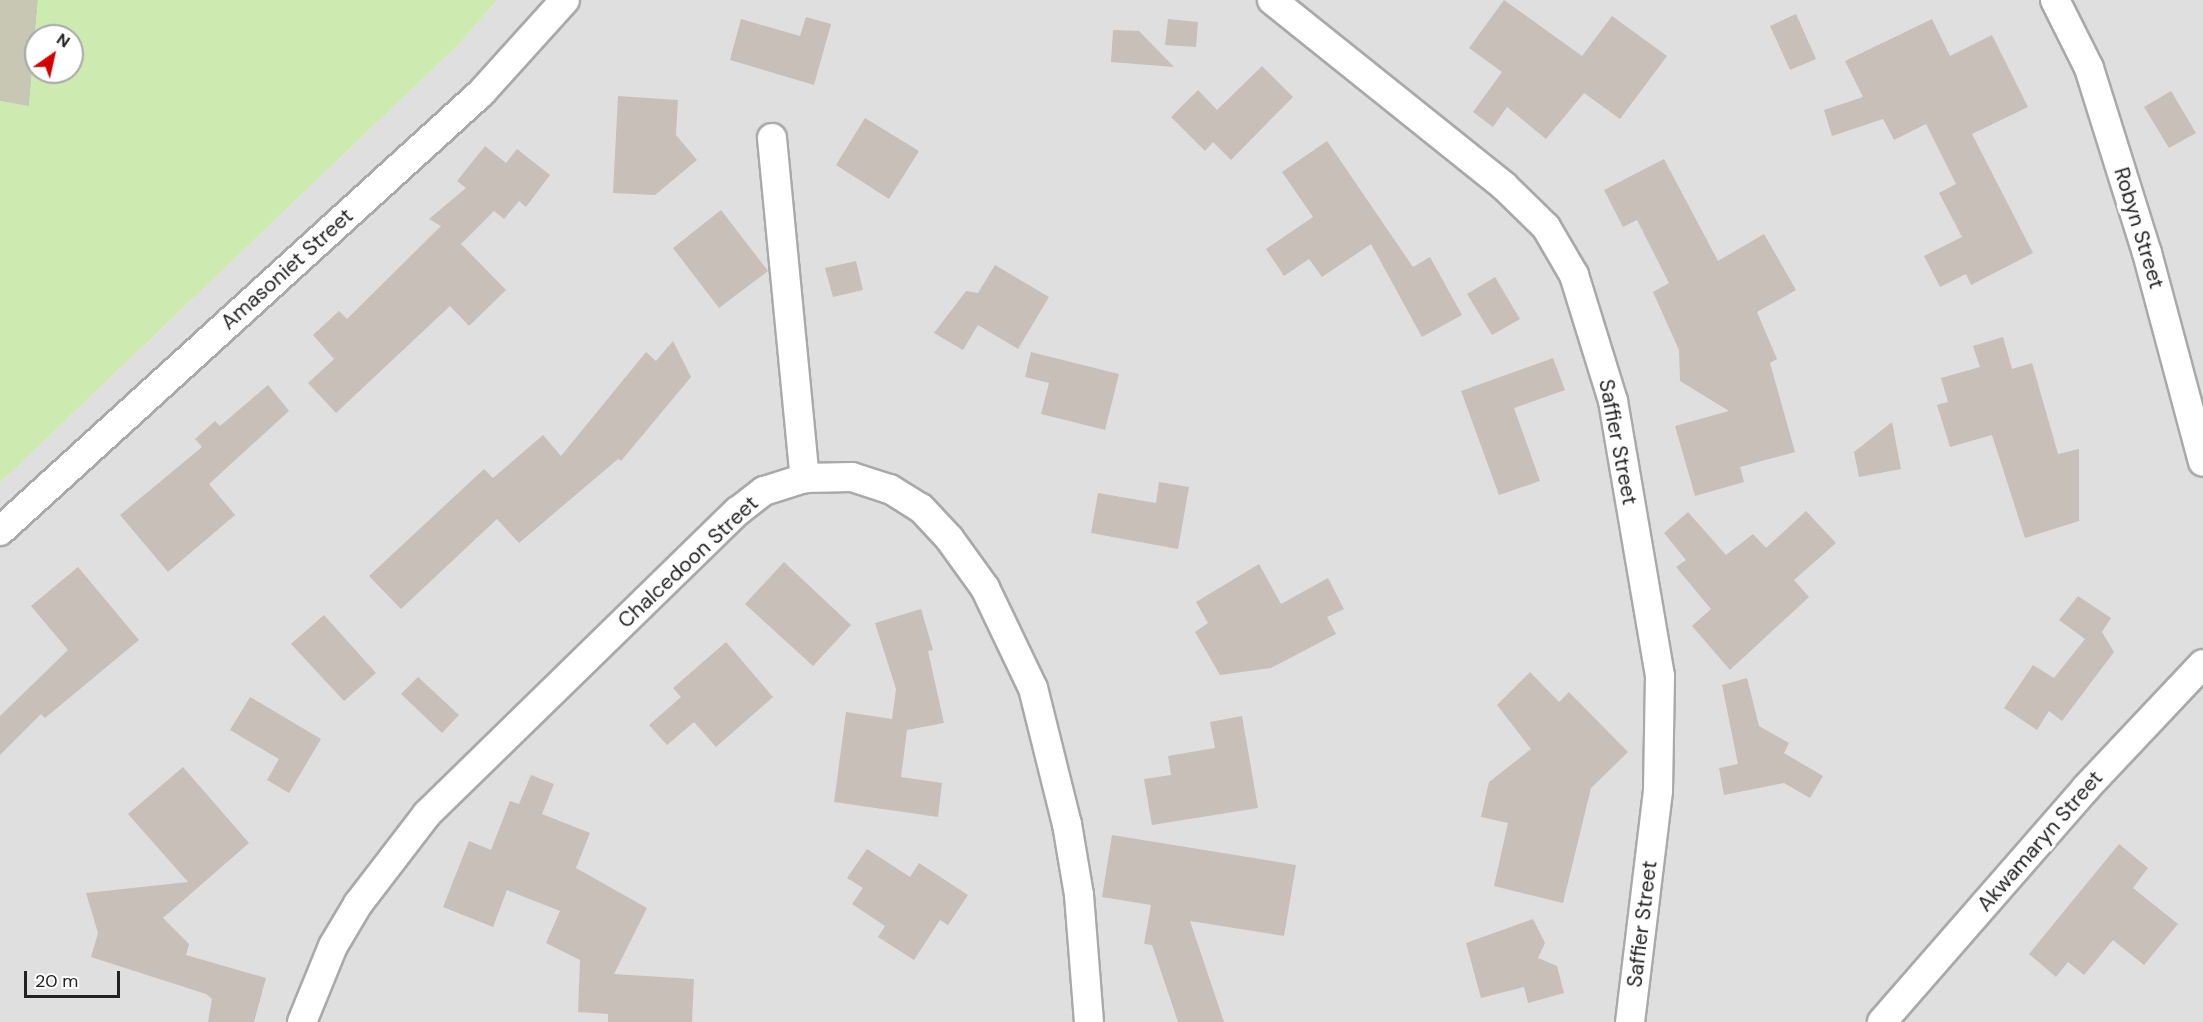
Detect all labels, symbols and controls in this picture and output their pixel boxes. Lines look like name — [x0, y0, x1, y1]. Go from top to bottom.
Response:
north arrow — [24, 24, 84, 84]
text: N — [53, 28, 74, 52]
street label: Robyn Street — [2109, 164, 2169, 292]
street label: Amasoniet Street — [216, 203, 358, 335]
street label: Saffier Street — [1593, 377, 1643, 507]
street label: Chalcedoon Street — [613, 491, 763, 633]
street label: Akwamaryn Street — [1972, 765, 2108, 917]
street label: Saffier Street — [1622, 859, 1662, 989]
scale bar — [27, 959, 123, 997]
text: 20 m — [35, 969, 78, 993]

